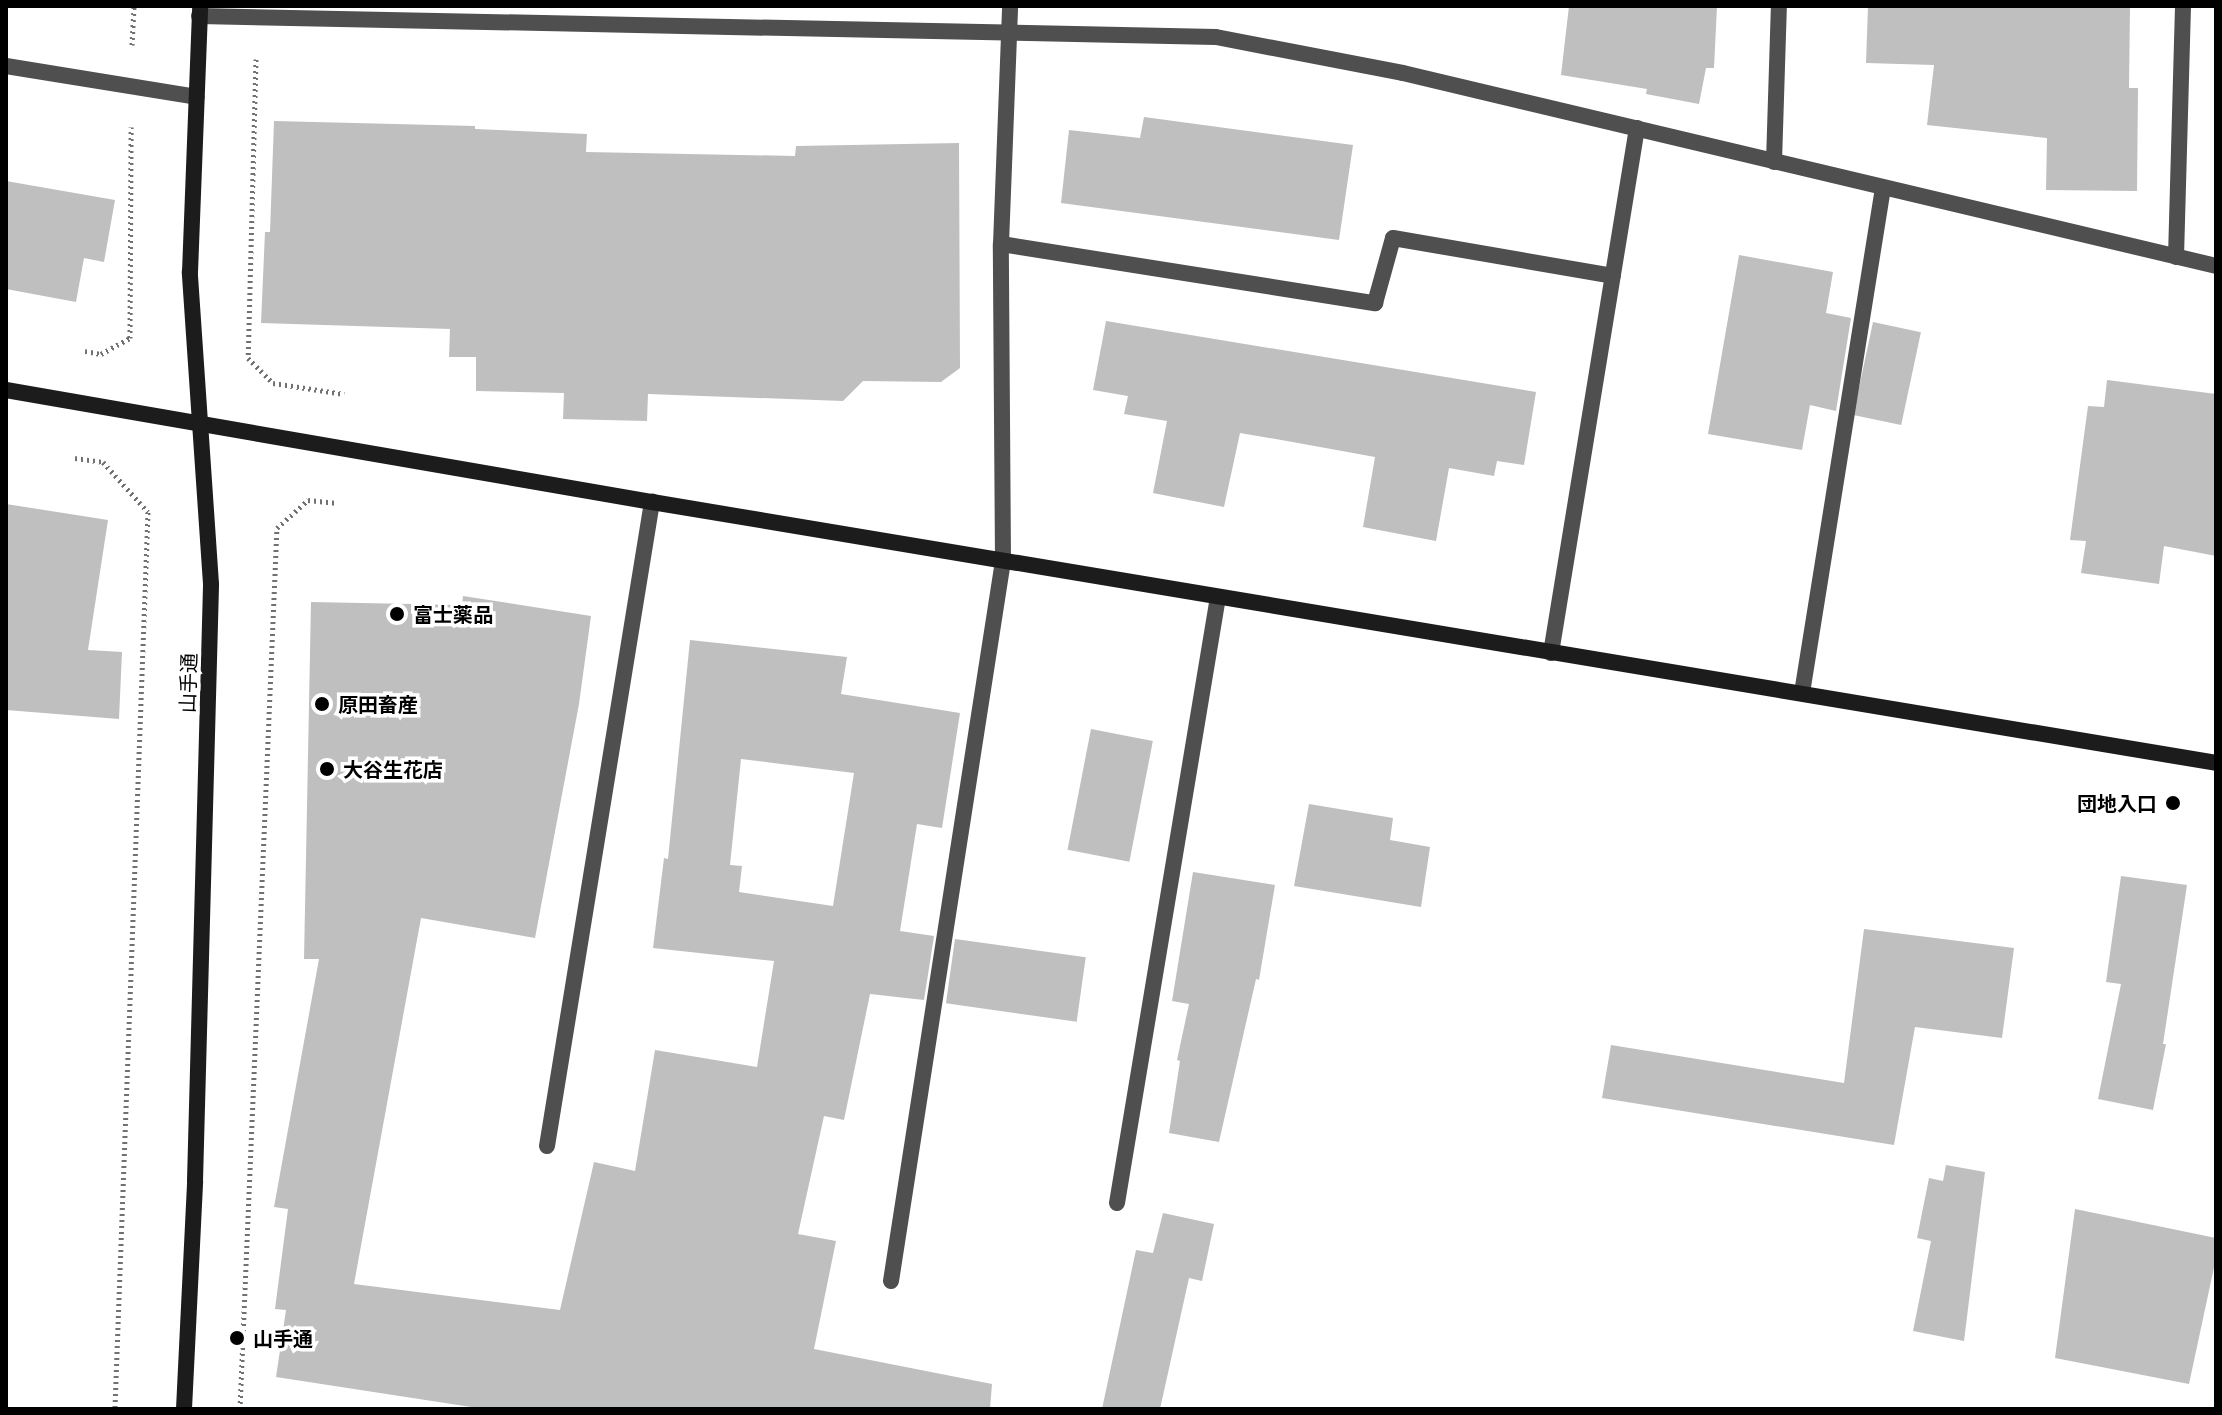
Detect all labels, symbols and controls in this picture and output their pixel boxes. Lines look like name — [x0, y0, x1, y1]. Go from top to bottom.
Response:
place label: 富士薬品 — [413, 602, 493, 626]
marker: 富士薬品 — [388, 605, 406, 623]
street label: 山手通 — [175, 653, 201, 713]
place label: 原田畜産 — [338, 692, 418, 716]
marker: 原田畜産 — [313, 695, 331, 713]
place label: 大谷生花店 — [343, 757, 443, 781]
marker: 大谷生花店 — [318, 760, 336, 778]
place label: 団地入口 — [2077, 791, 2157, 815]
marker: 団地入口 — [2164, 794, 2182, 812]
place label: 山手通 — [253, 1326, 313, 1350]
marker: 山手通 — [228, 1329, 246, 1347]

